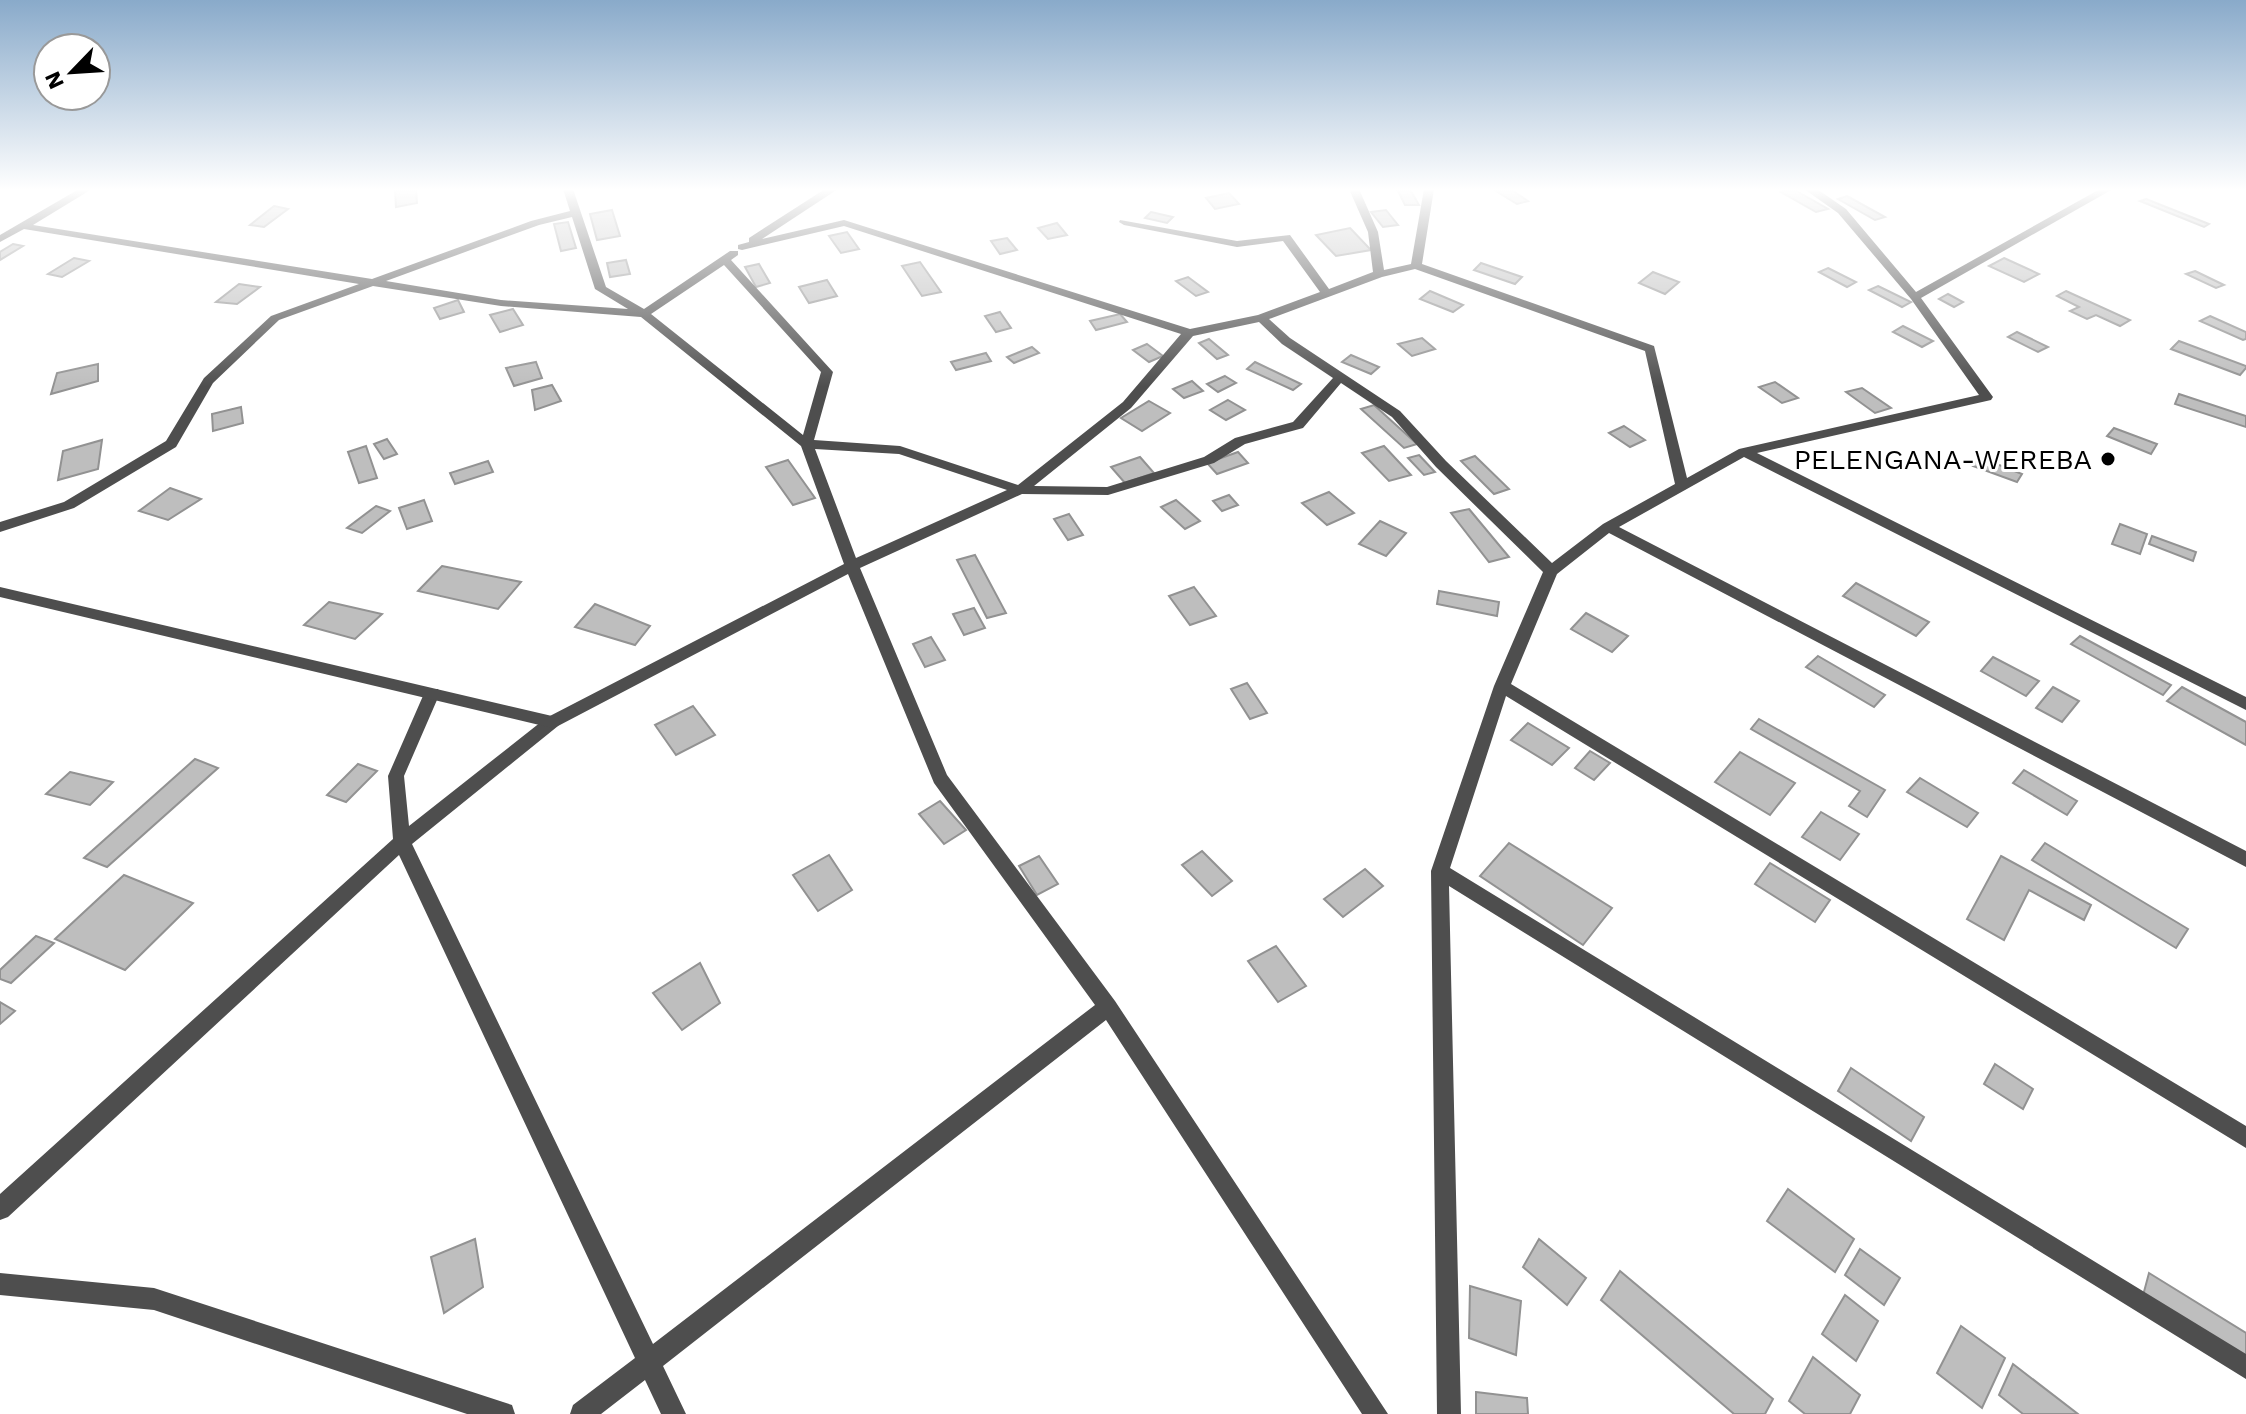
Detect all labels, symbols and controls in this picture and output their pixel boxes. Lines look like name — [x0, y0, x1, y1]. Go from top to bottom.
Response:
north arrow — [32, 32, 112, 112]
text: N — [40, 68, 69, 93]
place label: PELENGANA-WEREBA — [1794, 443, 2092, 476]
marker: PELENGANA-WEREBA — [2099, 450, 2117, 468]

